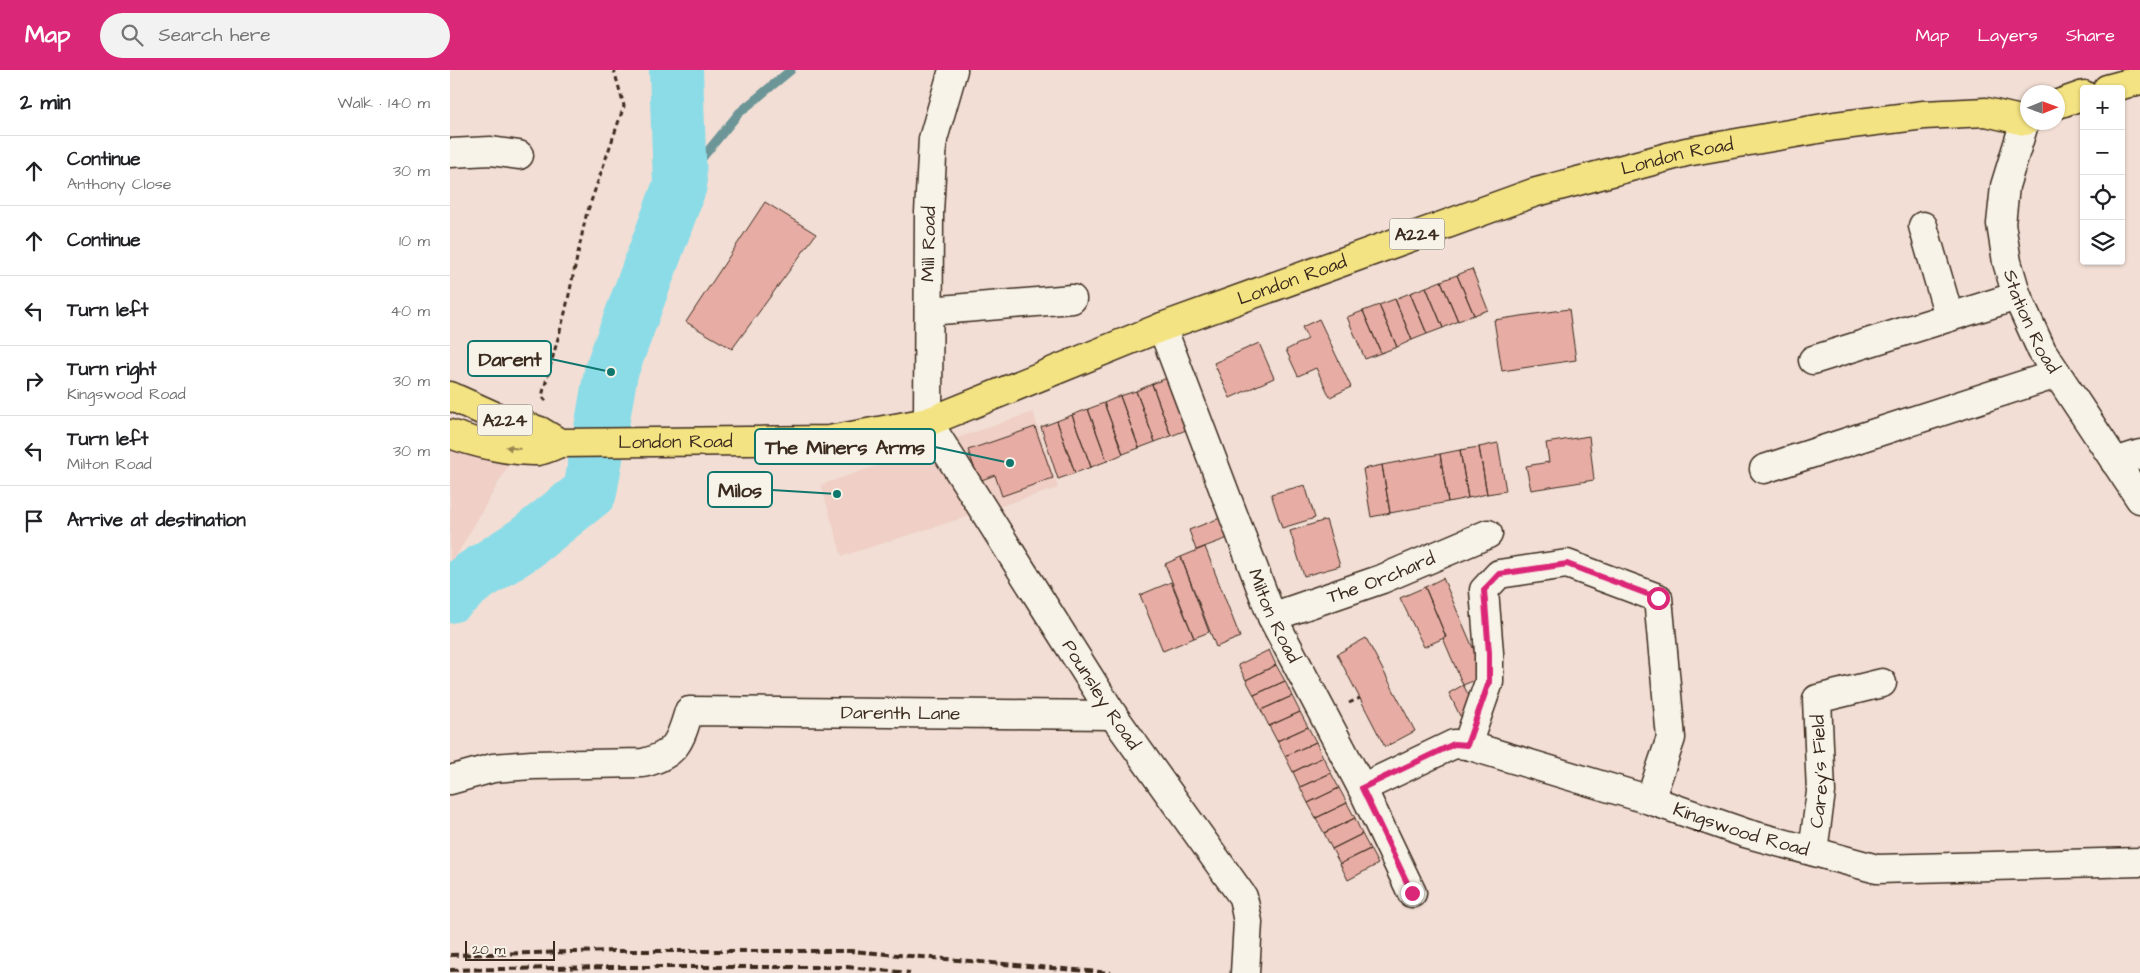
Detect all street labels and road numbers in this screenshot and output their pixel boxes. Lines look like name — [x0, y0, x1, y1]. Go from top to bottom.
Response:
street label: London Road — [1618, 130, 1736, 182]
street label: Mill Road — [915, 206, 943, 282]
road number: A224 — [1390, 218, 1444, 250]
street label: London Road — [1234, 248, 1351, 312]
street label: Station Road — [1996, 266, 2067, 379]
road number: A224 — [478, 404, 532, 436]
street label: London Road — [618, 428, 733, 456]
street label: The Orchard — [1323, 544, 1440, 610]
street label: Milton Road — [1241, 565, 1307, 668]
street label: Pounsley Road — [1055, 634, 1147, 755]
street label: Darenth Lane — [841, 699, 960, 727]
street label: Carey's Field — [1803, 714, 1835, 830]
street label: Kingswood Road — [1670, 796, 1812, 863]

